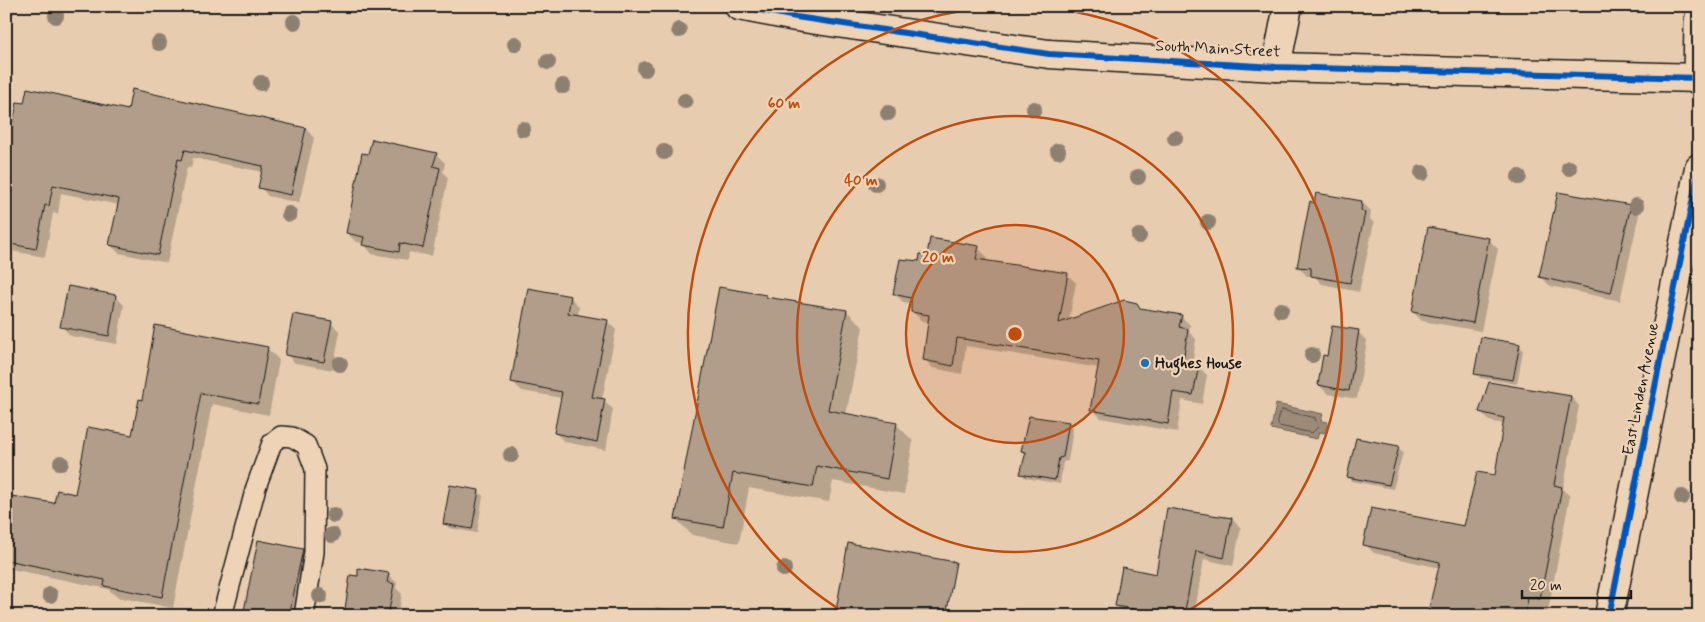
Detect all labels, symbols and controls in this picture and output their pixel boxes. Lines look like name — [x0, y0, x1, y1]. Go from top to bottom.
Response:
street label: South Main Street — [1155, 35, 1281, 63]
text: 60 m — [768, 94, 800, 114]
text: 40 m — [844, 171, 878, 191]
text: 20 m — [922, 248, 954, 268]
street label: East Linden Avenue — [1618, 320, 1664, 457]
centre of rings — [1006, 325, 1024, 343]
place label: Hughes House — [1155, 353, 1242, 376]
marker: Hughes House — [1139, 357, 1151, 369]
scale bar — [1522, 567, 1631, 599]
text: 20 m — [1530, 576, 1562, 596]

